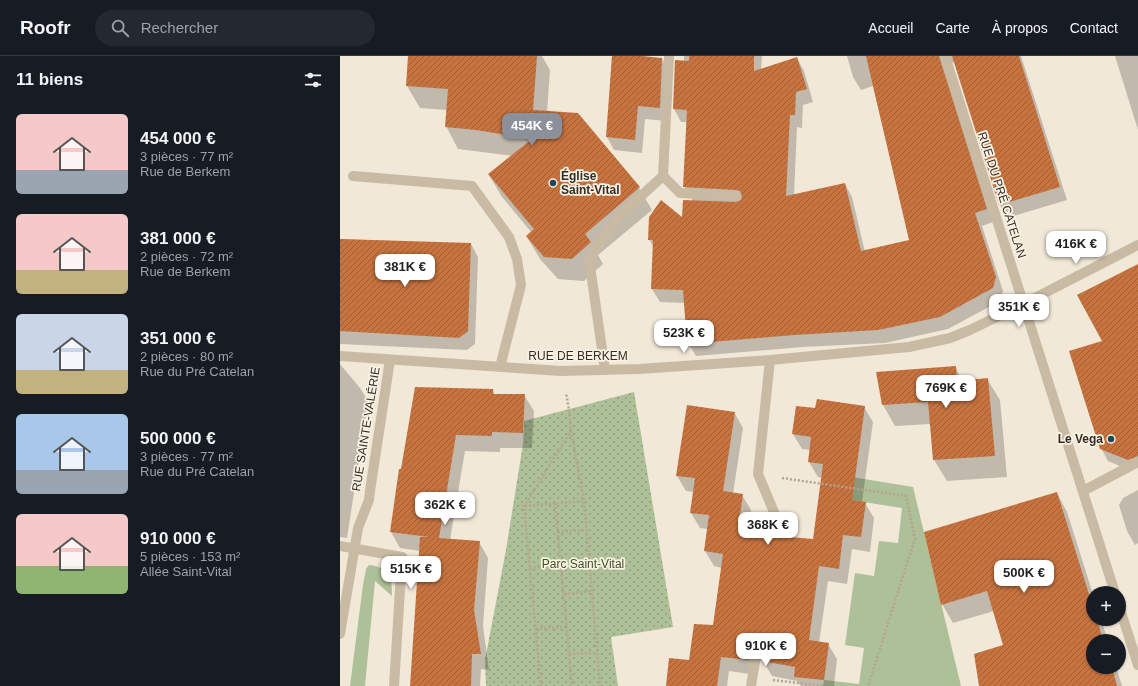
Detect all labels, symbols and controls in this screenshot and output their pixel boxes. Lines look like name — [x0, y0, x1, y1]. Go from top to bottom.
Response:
search box — [95, 10, 375, 46]
text: Roofr — [20, 17, 71, 38]
icon: search — [109, 17, 131, 39]
text: Rechercher — [141, 19, 218, 36]
text: Accueil — [868, 20, 913, 36]
text: Carte — [935, 20, 970, 36]
text: À propos — [992, 20, 1048, 36]
text: Contact — [1070, 20, 1118, 36]
icon: filters — [302, 69, 324, 91]
text: 11 biens — [16, 70, 83, 89]
pin: 454K € — [499, 113, 565, 147]
text: 454K € — [511, 118, 553, 133]
text: 454 000 € — [140, 129, 216, 148]
icon: home — [48, 130, 96, 178]
street label: RUE DU PRÉ CATELAN — [975, 130, 1030, 260]
text: 3 pièces · 77 m² — [140, 149, 233, 164]
text: Rue de Berkem — [140, 164, 230, 179]
place label: Église Saint-Vital — [561, 168, 619, 197]
marker: Église Saint-Vital — [548, 178, 558, 188]
text: 381 000 € — [140, 229, 216, 248]
icon: home — [48, 230, 96, 278]
pin: 416K € — [1043, 231, 1109, 265]
text: 416K € — [1055, 236, 1097, 251]
text: 2 pièces · 72 m² — [140, 249, 233, 264]
pin: 381K € — [372, 254, 438, 288]
text: 381K € — [384, 259, 426, 274]
text: Rue de Berkem — [140, 264, 230, 279]
pin: 351K € — [986, 294, 1052, 328]
text: 351K € — [998, 299, 1040, 314]
pin: 523K € — [651, 320, 717, 354]
text: 523K € — [663, 325, 705, 340]
text: 351 000 € — [140, 329, 216, 348]
icon: home — [48, 330, 96, 378]
text: 2 pièces · 80 m² — [140, 349, 233, 364]
street label: RUE DE BERKEM — [528, 349, 628, 363]
text: Rue du Pré Catelan — [140, 364, 254, 379]
street label: RUE SAINTE-VALÉRIE — [348, 366, 383, 492]
pin: 769K € — [913, 375, 979, 409]
text: 769K € — [925, 380, 967, 395]
text: 500 000 € — [140, 429, 216, 448]
icon: home — [48, 430, 96, 478]
place label: Le Vega — [1058, 432, 1103, 446]
marker: Le Vega — [1106, 434, 1116, 444]
text: 3 pièces · 77 m² — [140, 449, 233, 464]
text: Rue du Pré Catelan — [140, 464, 254, 479]
pin: 362K € — [412, 492, 478, 526]
text: 362K € — [424, 497, 466, 512]
pin: 368K € — [735, 512, 801, 546]
text: 368K € — [747, 517, 789, 532]
text: 910 000 € — [140, 529, 216, 548]
icon: home — [48, 530, 96, 578]
text: 5 pièces · 153 m² — [140, 549, 240, 564]
pin: 515K € — [378, 556, 444, 590]
park label: Parc Saint-Vital — [542, 557, 624, 571]
pin: 500K € — [991, 560, 1057, 594]
text: 515K € — [390, 561, 432, 576]
text: Allée Saint-Vital — [140, 564, 232, 579]
text: 500K € — [1003, 565, 1045, 580]
map controls — [1086, 586, 1126, 674]
button: + — [1086, 586, 1126, 626]
pin: 910K € — [733, 633, 799, 667]
button: − — [1086, 634, 1126, 674]
text: 910K € — [745, 638, 787, 653]

